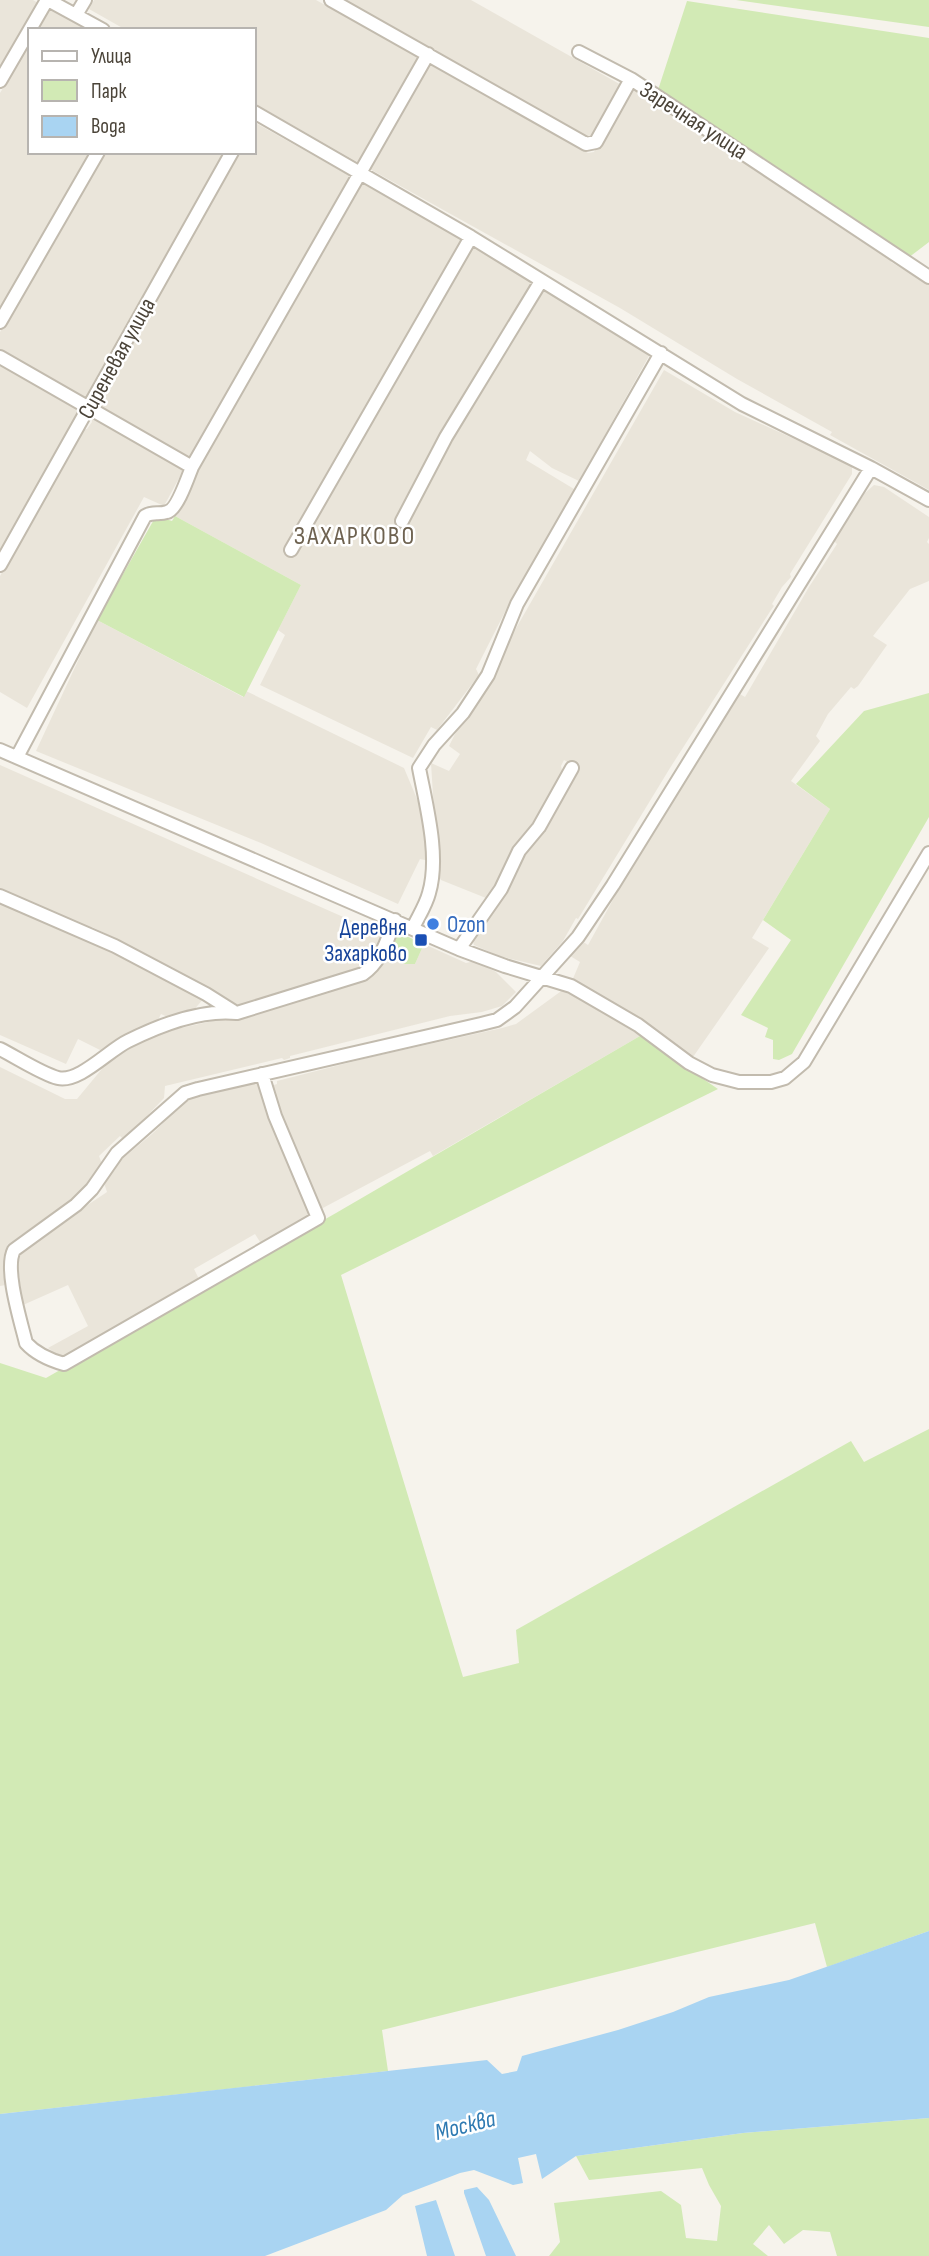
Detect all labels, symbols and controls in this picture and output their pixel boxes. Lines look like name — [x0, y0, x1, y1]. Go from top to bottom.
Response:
legend — [28, 28, 256, 154]
text: Улица — [91, 44, 132, 69]
street label: Заречная улица — [634, 76, 753, 166]
text: Парк — [91, 79, 126, 104]
text: Вода — [91, 114, 126, 139]
street label: Сиреневая улица — [72, 293, 162, 424]
district label: ЗАХАРКОВО — [294, 521, 416, 552]
place label: Ozon — [447, 911, 486, 939]
place label: Деревня Захарково — [324, 914, 407, 968]
marker: Ozon — [425, 916, 441, 932]
marker: Деревня Захарково — [413, 932, 429, 948]
water label: Москва — [432, 2104, 499, 2147]

